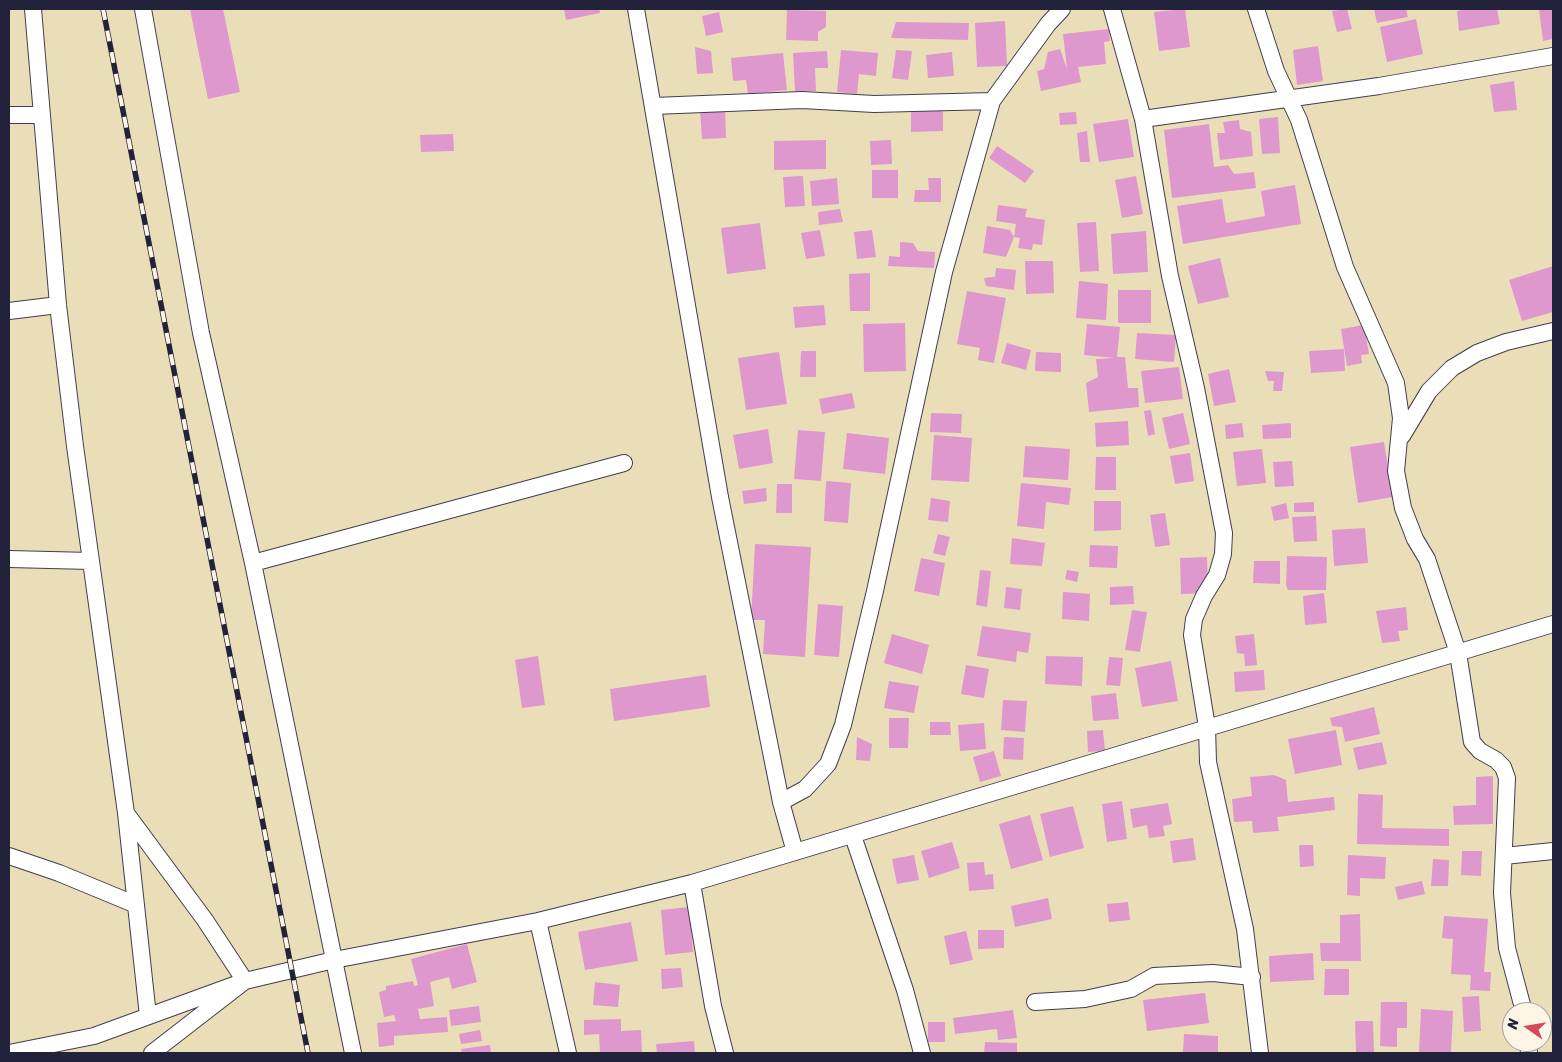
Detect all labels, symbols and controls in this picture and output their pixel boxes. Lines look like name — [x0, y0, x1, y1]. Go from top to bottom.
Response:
north arrow — [1502, 1002, 1552, 1052]
text: N — [1500, 1016, 1526, 1031]

